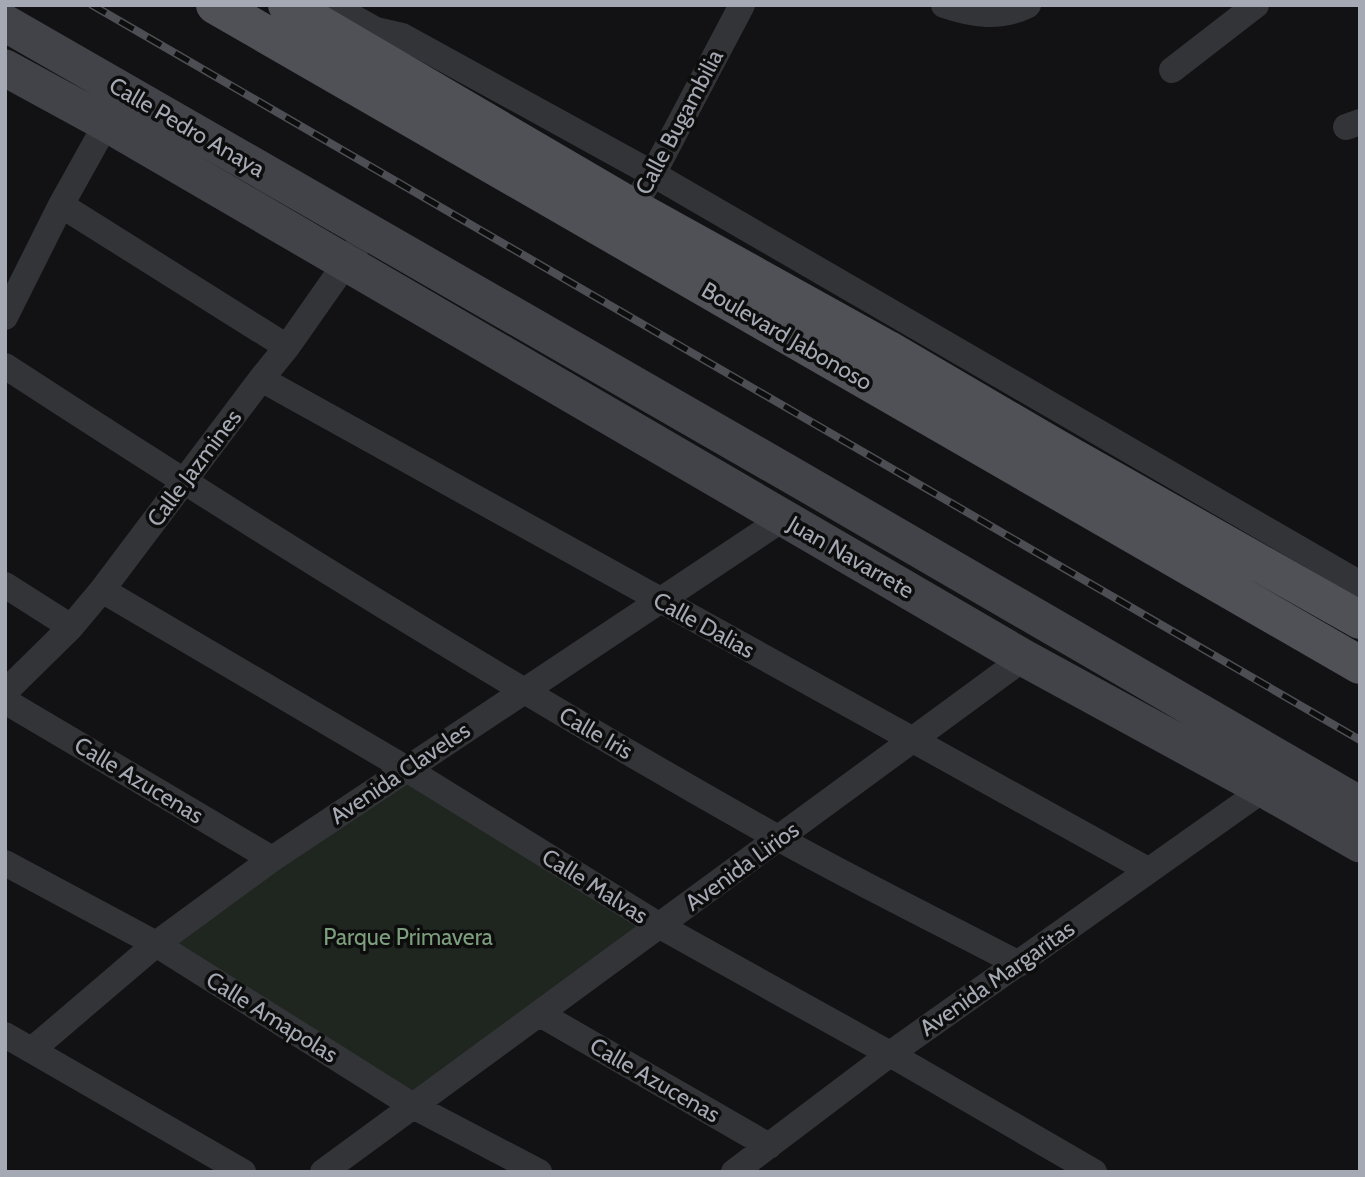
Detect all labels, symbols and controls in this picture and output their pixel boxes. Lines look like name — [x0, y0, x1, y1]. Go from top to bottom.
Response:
street label: Calle Bugambilia — [629, 45, 729, 199]
street label: Calle Pedro Anaya — [104, 71, 270, 183]
street label: Boulevard Jabonoso — [697, 276, 877, 396]
street label: Calle Jazmines — [141, 404, 247, 532]
street label: Juan Navarrete — [782, 509, 919, 604]
street label: Calle Dalias — [649, 586, 759, 664]
street label: Calle Iris — [554, 701, 638, 765]
street label: Avenida Claveles — [325, 716, 475, 830]
street label: Calle Azucenas — [69, 731, 209, 829]
street label: Avenida Lirios — [680, 815, 804, 917]
street label: Calle Malvas — [537, 842, 653, 930]
street label: Avenida Margaritas — [914, 914, 1080, 1042]
park label: Parque Primavera — [323, 923, 493, 951]
street label: Calle Amapolas — [201, 965, 343, 1069]
street label: Calle Azucenas — [585, 1032, 725, 1128]

